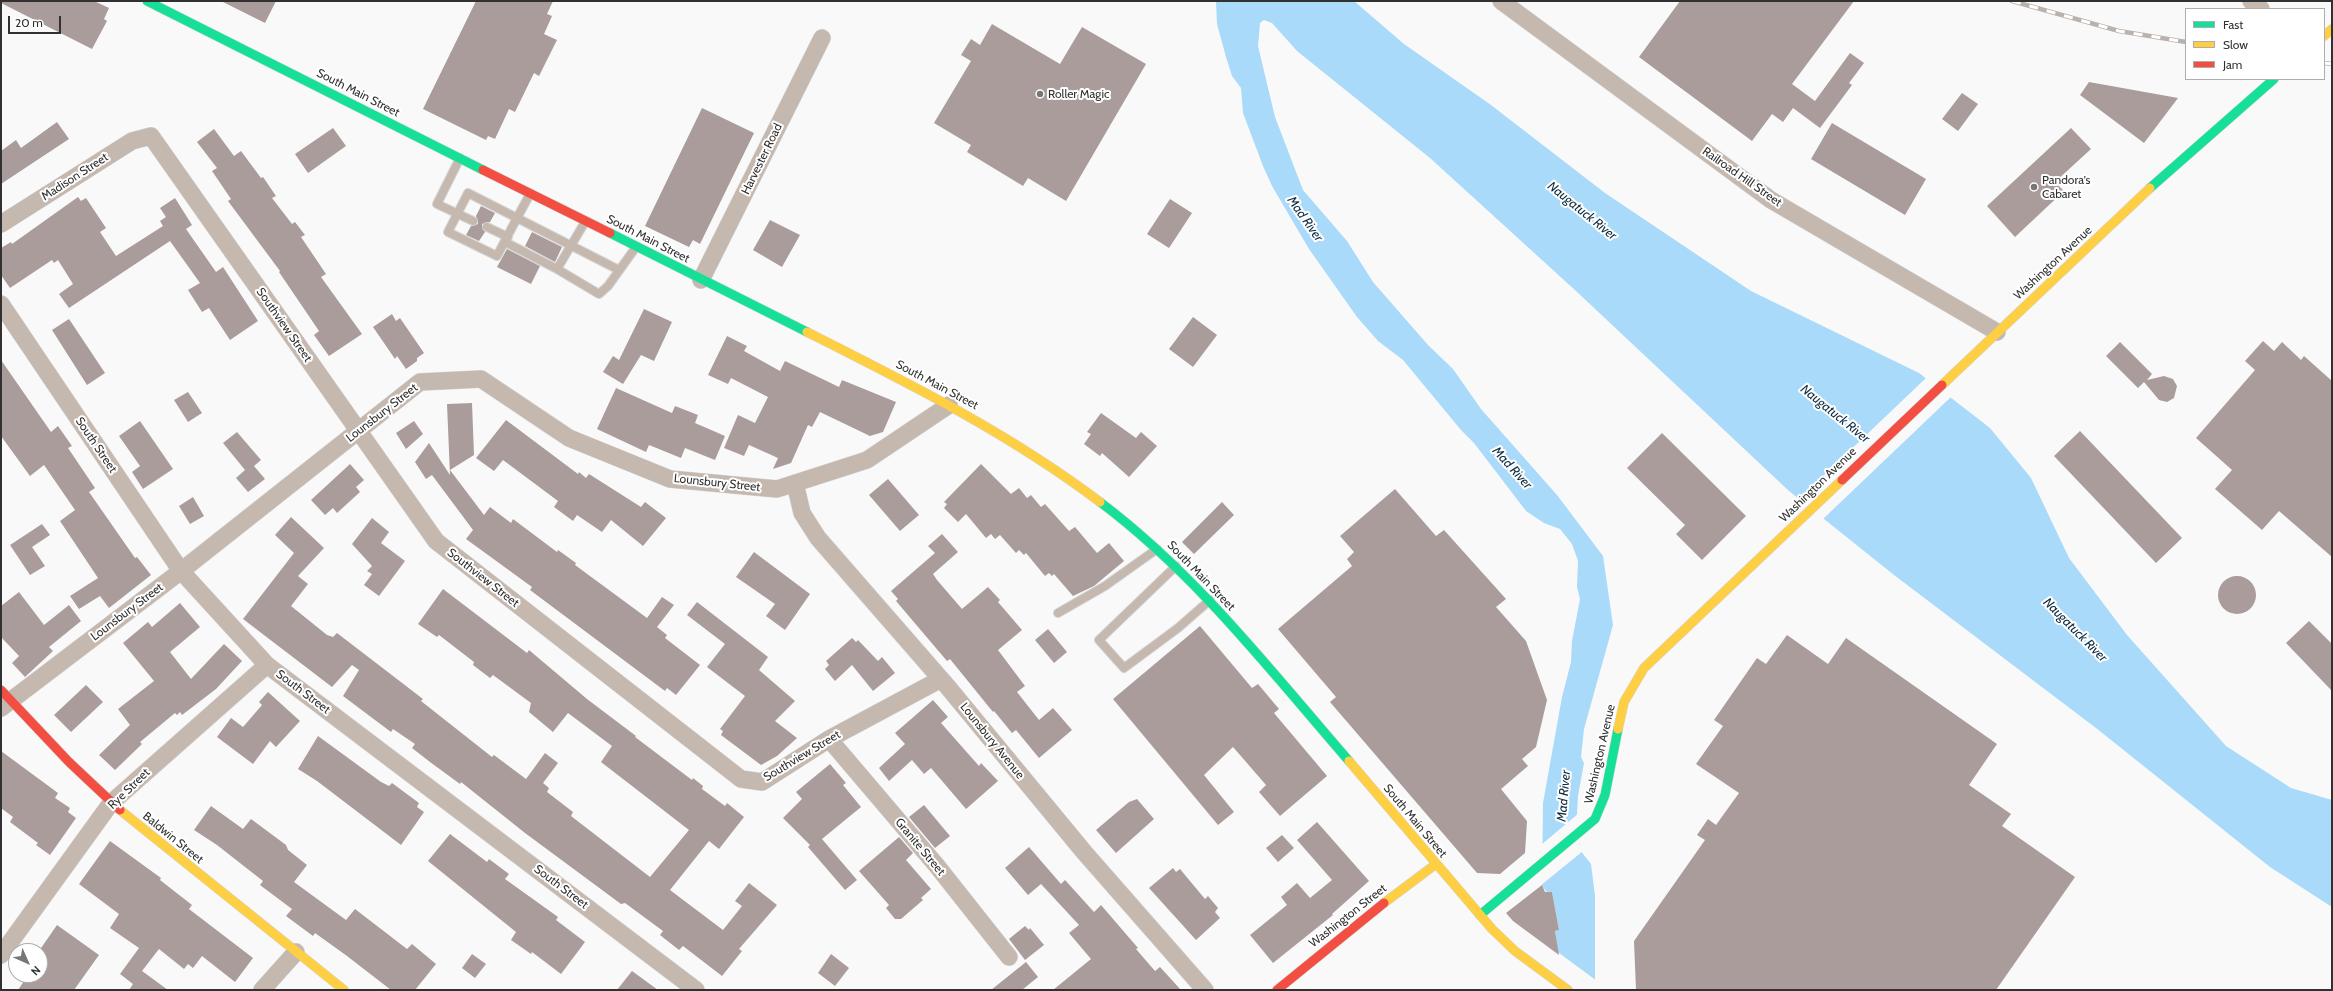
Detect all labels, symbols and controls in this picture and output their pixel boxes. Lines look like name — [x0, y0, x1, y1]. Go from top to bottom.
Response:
scale bar — [10, 8, 63, 34]
legend — [2185, 8, 2325, 80]
text: 20 m — [15, 15, 43, 30]
text: Fast — [2223, 17, 2243, 32]
text: Slow — [2223, 37, 2248, 52]
text: Jam — [2223, 57, 2242, 72]
street label: South Main Street — [314, 66, 402, 120]
place label: Roller Magic — [1048, 87, 1109, 101]
marker: Roller Magic — [1035, 89, 1045, 99]
street label: Harvester Road — [739, 121, 785, 197]
street label: Railroad Hill Street — [1699, 144, 1785, 210]
street label: Madison Street — [39, 150, 111, 204]
place label: Pandora's Cabaret — [2042, 173, 2091, 201]
water label: Naugatuck River — [1544, 178, 1620, 244]
marker: Pandora's Cabaret — [2029, 182, 2039, 192]
water label: Mad River — [1284, 193, 1326, 245]
street label: South Main Street — [604, 212, 692, 266]
street label: Washington Avenue — [2011, 223, 2095, 303]
street label: Southview Street — [253, 285, 315, 365]
street label: South Main Street — [893, 357, 981, 413]
street label: Lounsbury Street — [343, 381, 421, 445]
water label: Naugatuck River — [1797, 381, 1873, 447]
street label: South Street — [72, 414, 120, 476]
water label: Mad River — [1489, 444, 1535, 492]
street label: Washington Avenue — [1777, 445, 1859, 525]
street label: Lounsbury Street — [673, 471, 761, 495]
street label: South Main Street — [1164, 538, 1238, 614]
street label: Southview Street — [444, 546, 522, 610]
street label: Lounsbury Street — [88, 580, 166, 644]
water label: Naugatuck River — [2040, 595, 2110, 665]
street label: South Street — [273, 667, 333, 717]
street label: Lounsbury Avenue — [957, 700, 1027, 782]
street label: Washington Avenue — [1582, 703, 1618, 805]
street label: Southview Street — [761, 727, 843, 785]
street label: Rye Street — [105, 765, 153, 813]
water label: Mad River — [1554, 770, 1574, 822]
street label: South Main Street — [1380, 781, 1450, 861]
street label: Baldwin Street — [140, 809, 206, 867]
street label: Granite Street — [892, 815, 948, 879]
street label: South Street — [531, 862, 591, 912]
street label: Washington Street — [1306, 881, 1390, 951]
north arrow — [8, 943, 48, 983]
text: N — [28, 963, 43, 978]

